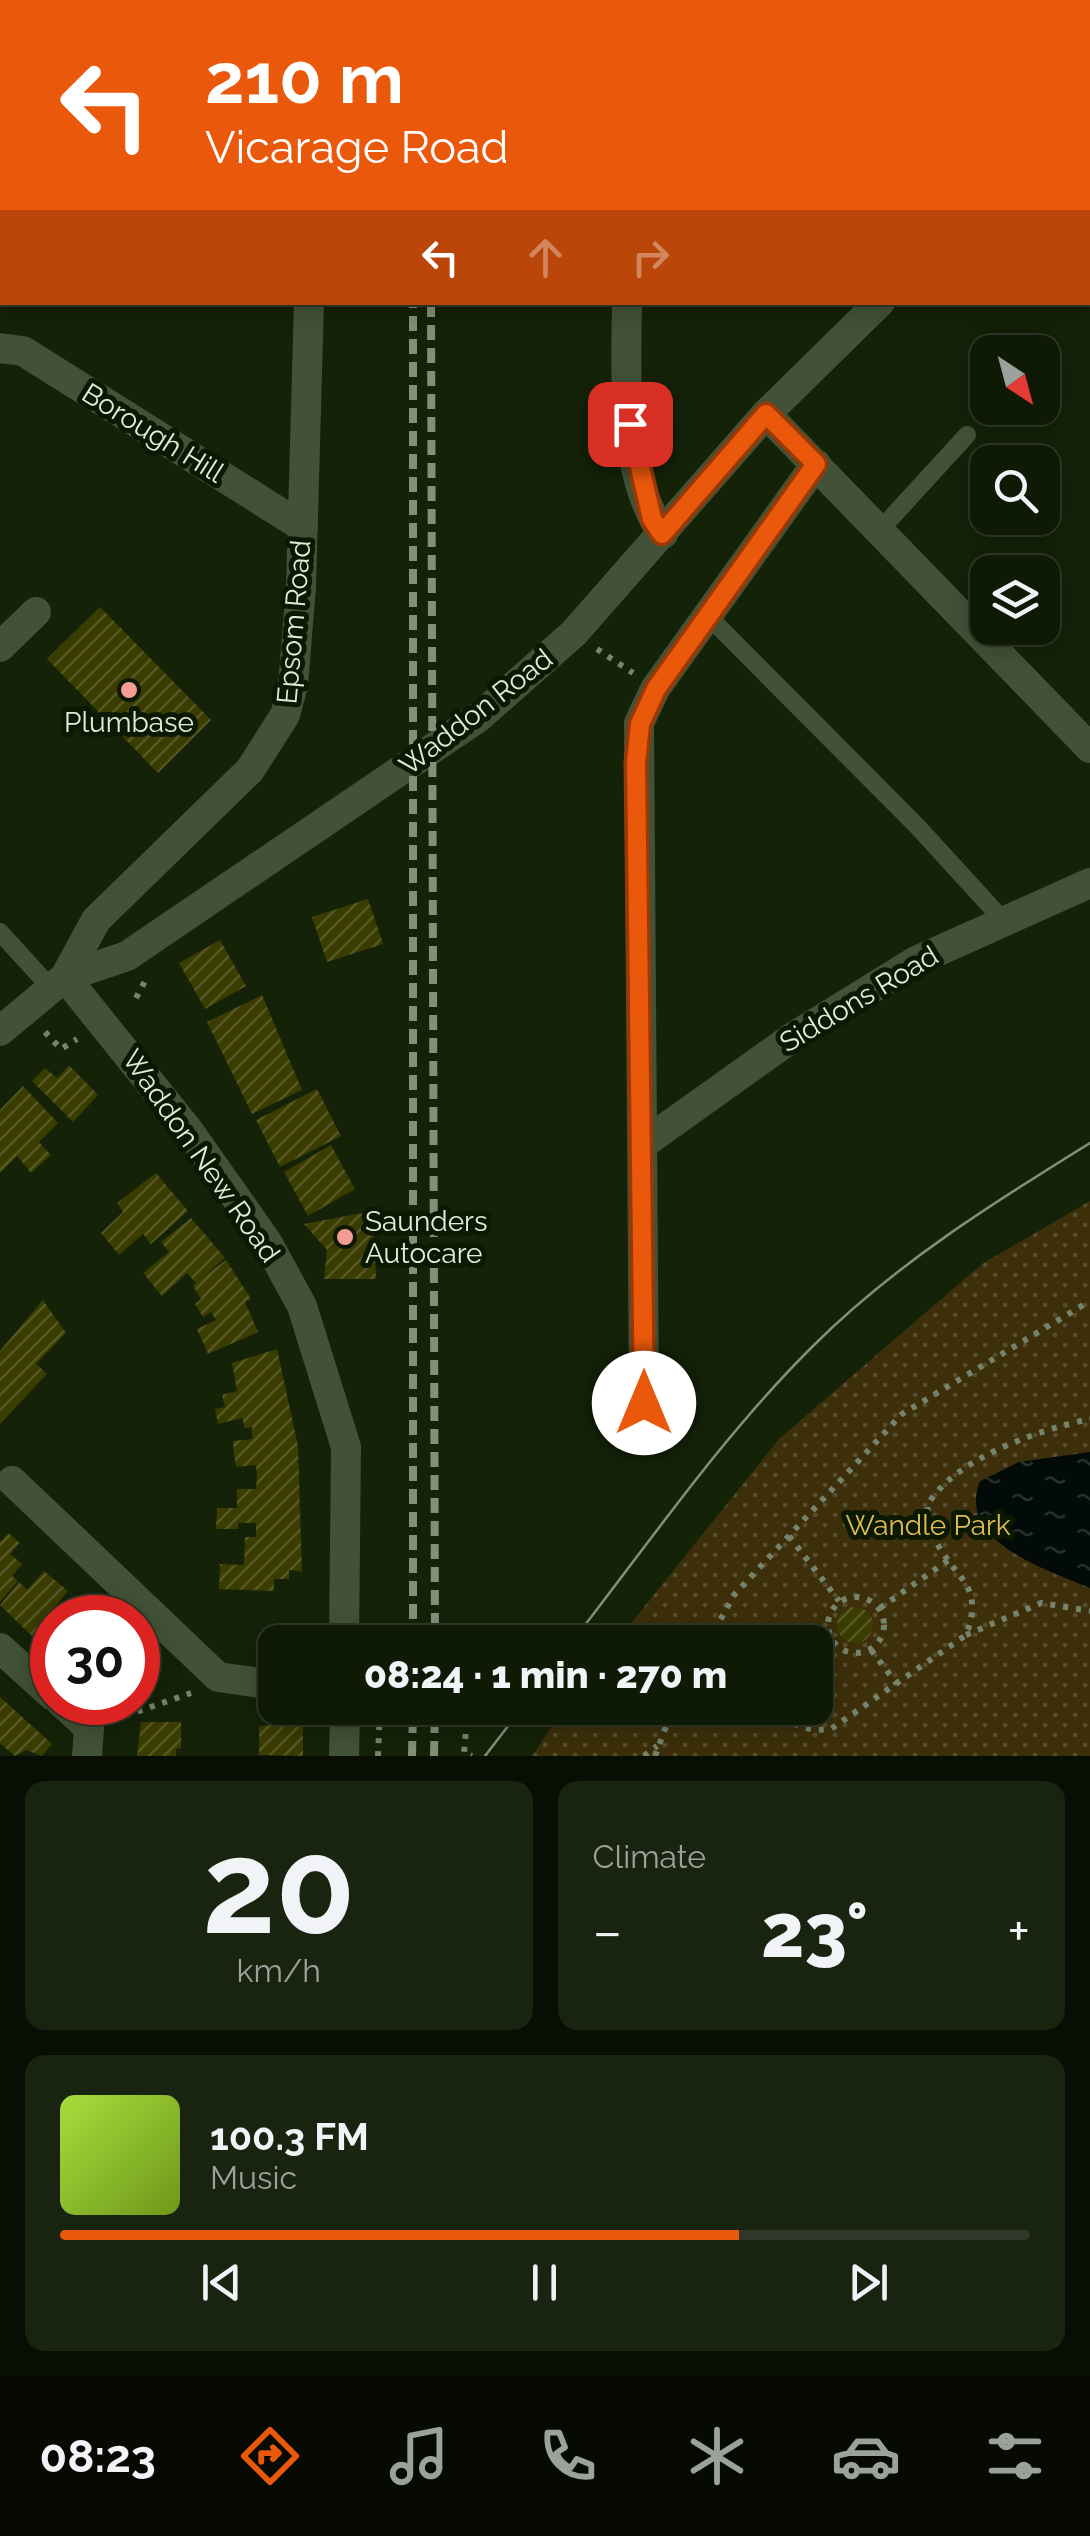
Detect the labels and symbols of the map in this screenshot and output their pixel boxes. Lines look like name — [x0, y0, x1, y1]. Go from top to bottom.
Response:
north arrow — [970, 335, 1060, 425]
street label: Borough Hill — [76, 376, 230, 490]
pin — [588, 382, 673, 467]
street label: Epsom Road — [270, 539, 318, 705]
street label: Waddon Road — [393, 642, 559, 782]
marker: Plumbase — [118, 679, 140, 701]
place label: Plumbase — [64, 706, 194, 739]
street label: Siddons Road — [774, 939, 944, 1059]
street label: Waddon New Road — [115, 1043, 287, 1269]
place label: Saunders Autocare — [365, 1205, 487, 1270]
marker: Saunders Autocare — [334, 1226, 356, 1248]
position arrow — [592, 1351, 696, 1455]
park label: Wandle Park — [845, 1509, 1011, 1542]
speed limit sign: 30 — [30, 1595, 160, 1725]

